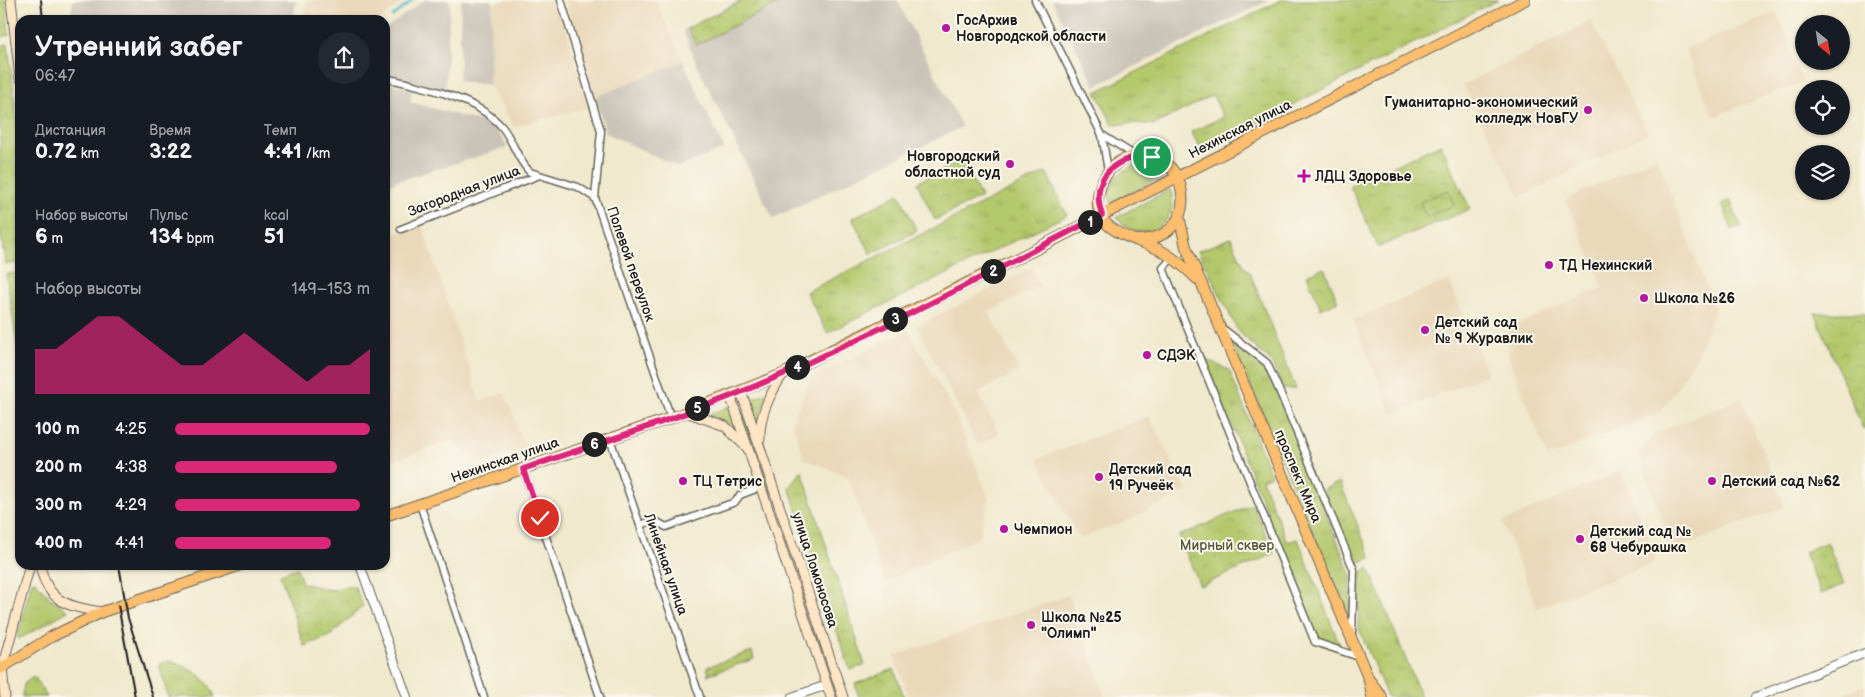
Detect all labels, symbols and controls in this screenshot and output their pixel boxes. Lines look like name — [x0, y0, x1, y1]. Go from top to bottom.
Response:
place label: ГосАрхив Новгородской области — [956, 12, 1106, 45]
north arrow — [1795, 15, 1850, 70]
map controls — [1795, 15, 1850, 200]
marker: ГосАрхив Новгородской области — [940, 22, 952, 34]
text: Утренний забег — [35, 31, 243, 64]
button: share — [318, 32, 370, 84]
text: 06:47 — [35, 67, 75, 86]
button: locate — [1795, 80, 1850, 135]
place label: Гуманитарно-экономический колледж НовГУ — [1384, 94, 1578, 127]
street label: Нехинская улица — [1186, 95, 1295, 162]
marker: Гуманитарно-экономический колледж НовГУ — [1582, 104, 1594, 116]
text: Дистанция — [35, 122, 106, 139]
text: Время — [149, 122, 191, 139]
text: Темп — [264, 122, 297, 139]
pin — [1131, 136, 1173, 178]
text: 0.72 — [35, 139, 77, 164]
text: 3:22 — [149, 139, 192, 164]
text: 4:41 — [264, 139, 302, 164]
icon: arrive — [1138, 143, 1166, 171]
text: km — [77, 145, 99, 162]
text: /km — [302, 145, 330, 162]
button: layers — [1795, 145, 1850, 200]
place label: Новгородский областной суд — [905, 148, 1001, 181]
marker: Новгородский областной суд — [1004, 158, 1016, 170]
street label: Загородная улица — [406, 162, 523, 220]
place label: ЛДЦ Здоровье — [1314, 168, 1412, 185]
marker: ЛДЦ Здоровье — [1297, 169, 1311, 183]
street label: Полевой переулок — [603, 204, 659, 324]
text: Набор высоты — [35, 207, 128, 224]
text: Пульс — [149, 207, 188, 224]
text: kcal — [264, 207, 289, 224]
pin: 1 — [1078, 210, 1102, 234]
text: 1 — [1088, 214, 1093, 231]
text: 6 — [35, 224, 48, 249]
text: 134 — [149, 224, 183, 249]
text: 51 — [264, 224, 285, 249]
text: m — [48, 230, 63, 247]
text: bpm — [183, 230, 214, 247]
place label: ТД Нехинский — [1559, 257, 1652, 274]
pin: 2 — [980, 258, 1006, 284]
marker: ТД Нехинский — [1543, 259, 1555, 271]
text: 2 — [989, 263, 998, 280]
text: Набор высоты — [35, 280, 142, 299]
text: 149–153 m — [292, 280, 370, 299]
place label: Школа №26 — [1654, 290, 1735, 307]
marker: Школа №26 — [1638, 292, 1650, 304]
pin: 3 — [882, 306, 908, 332]
text: 3 — [891, 311, 900, 328]
place label: Детский сад № 9 Журавлик — [1435, 314, 1533, 347]
marker: Детский сад № 9 Журавлик — [1419, 324, 1431, 336]
place label: СДЭК — [1157, 347, 1196, 364]
marker: СДЭК — [1141, 349, 1153, 361]
pin: 4 — [784, 354, 810, 380]
text: 4 — [793, 359, 802, 376]
pin: 5 — [684, 396, 710, 420]
text: 5 — [693, 400, 702, 417]
text: 100 m — [35, 420, 80, 439]
text: 4:25 — [115, 420, 147, 439]
street label: проспект Мира — [1271, 427, 1326, 526]
pin: 6 — [582, 432, 606, 456]
street label: Нехинская улица — [449, 433, 562, 486]
text: 6 — [590, 436, 599, 453]
text: 200 m — [35, 458, 82, 477]
text: 4:38 — [115, 458, 147, 477]
place label: Детский сад 19 Ручеёк — [1109, 461, 1192, 494]
marker: Детский сад 19 Ручеёк — [1093, 471, 1105, 483]
place label: ТЦ Тетрис — [693, 473, 762, 490]
place label: Детский сад №62 — [1722, 473, 1841, 490]
marker: ТЦ Тетрис — [677, 475, 689, 487]
marker: Детский сад №62 — [1706, 475, 1718, 487]
text: 300 m — [35, 496, 82, 515]
text: 4:29 — [115, 496, 147, 515]
pin — [519, 497, 561, 539]
icon: check — [526, 504, 554, 532]
street label: Линейная улица — [640, 510, 692, 618]
street label: улица Ломоносова — [788, 510, 842, 631]
place label: Чемпион — [1014, 521, 1073, 538]
marker: Чемпион — [998, 523, 1010, 535]
place label: Детский сад № 68 Чебурашка — [1590, 523, 1691, 556]
marker: Детский сад № 68 Чебурашка — [1574, 533, 1586, 545]
text: 400 m — [35, 534, 82, 553]
text: 4:41 — [115, 534, 144, 553]
park label: Мирный сквер — [1180, 537, 1274, 554]
place label: Школа №25 "Олимп" — [1041, 609, 1122, 642]
marker: Школа №25 "Олимп" — [1025, 619, 1037, 631]

